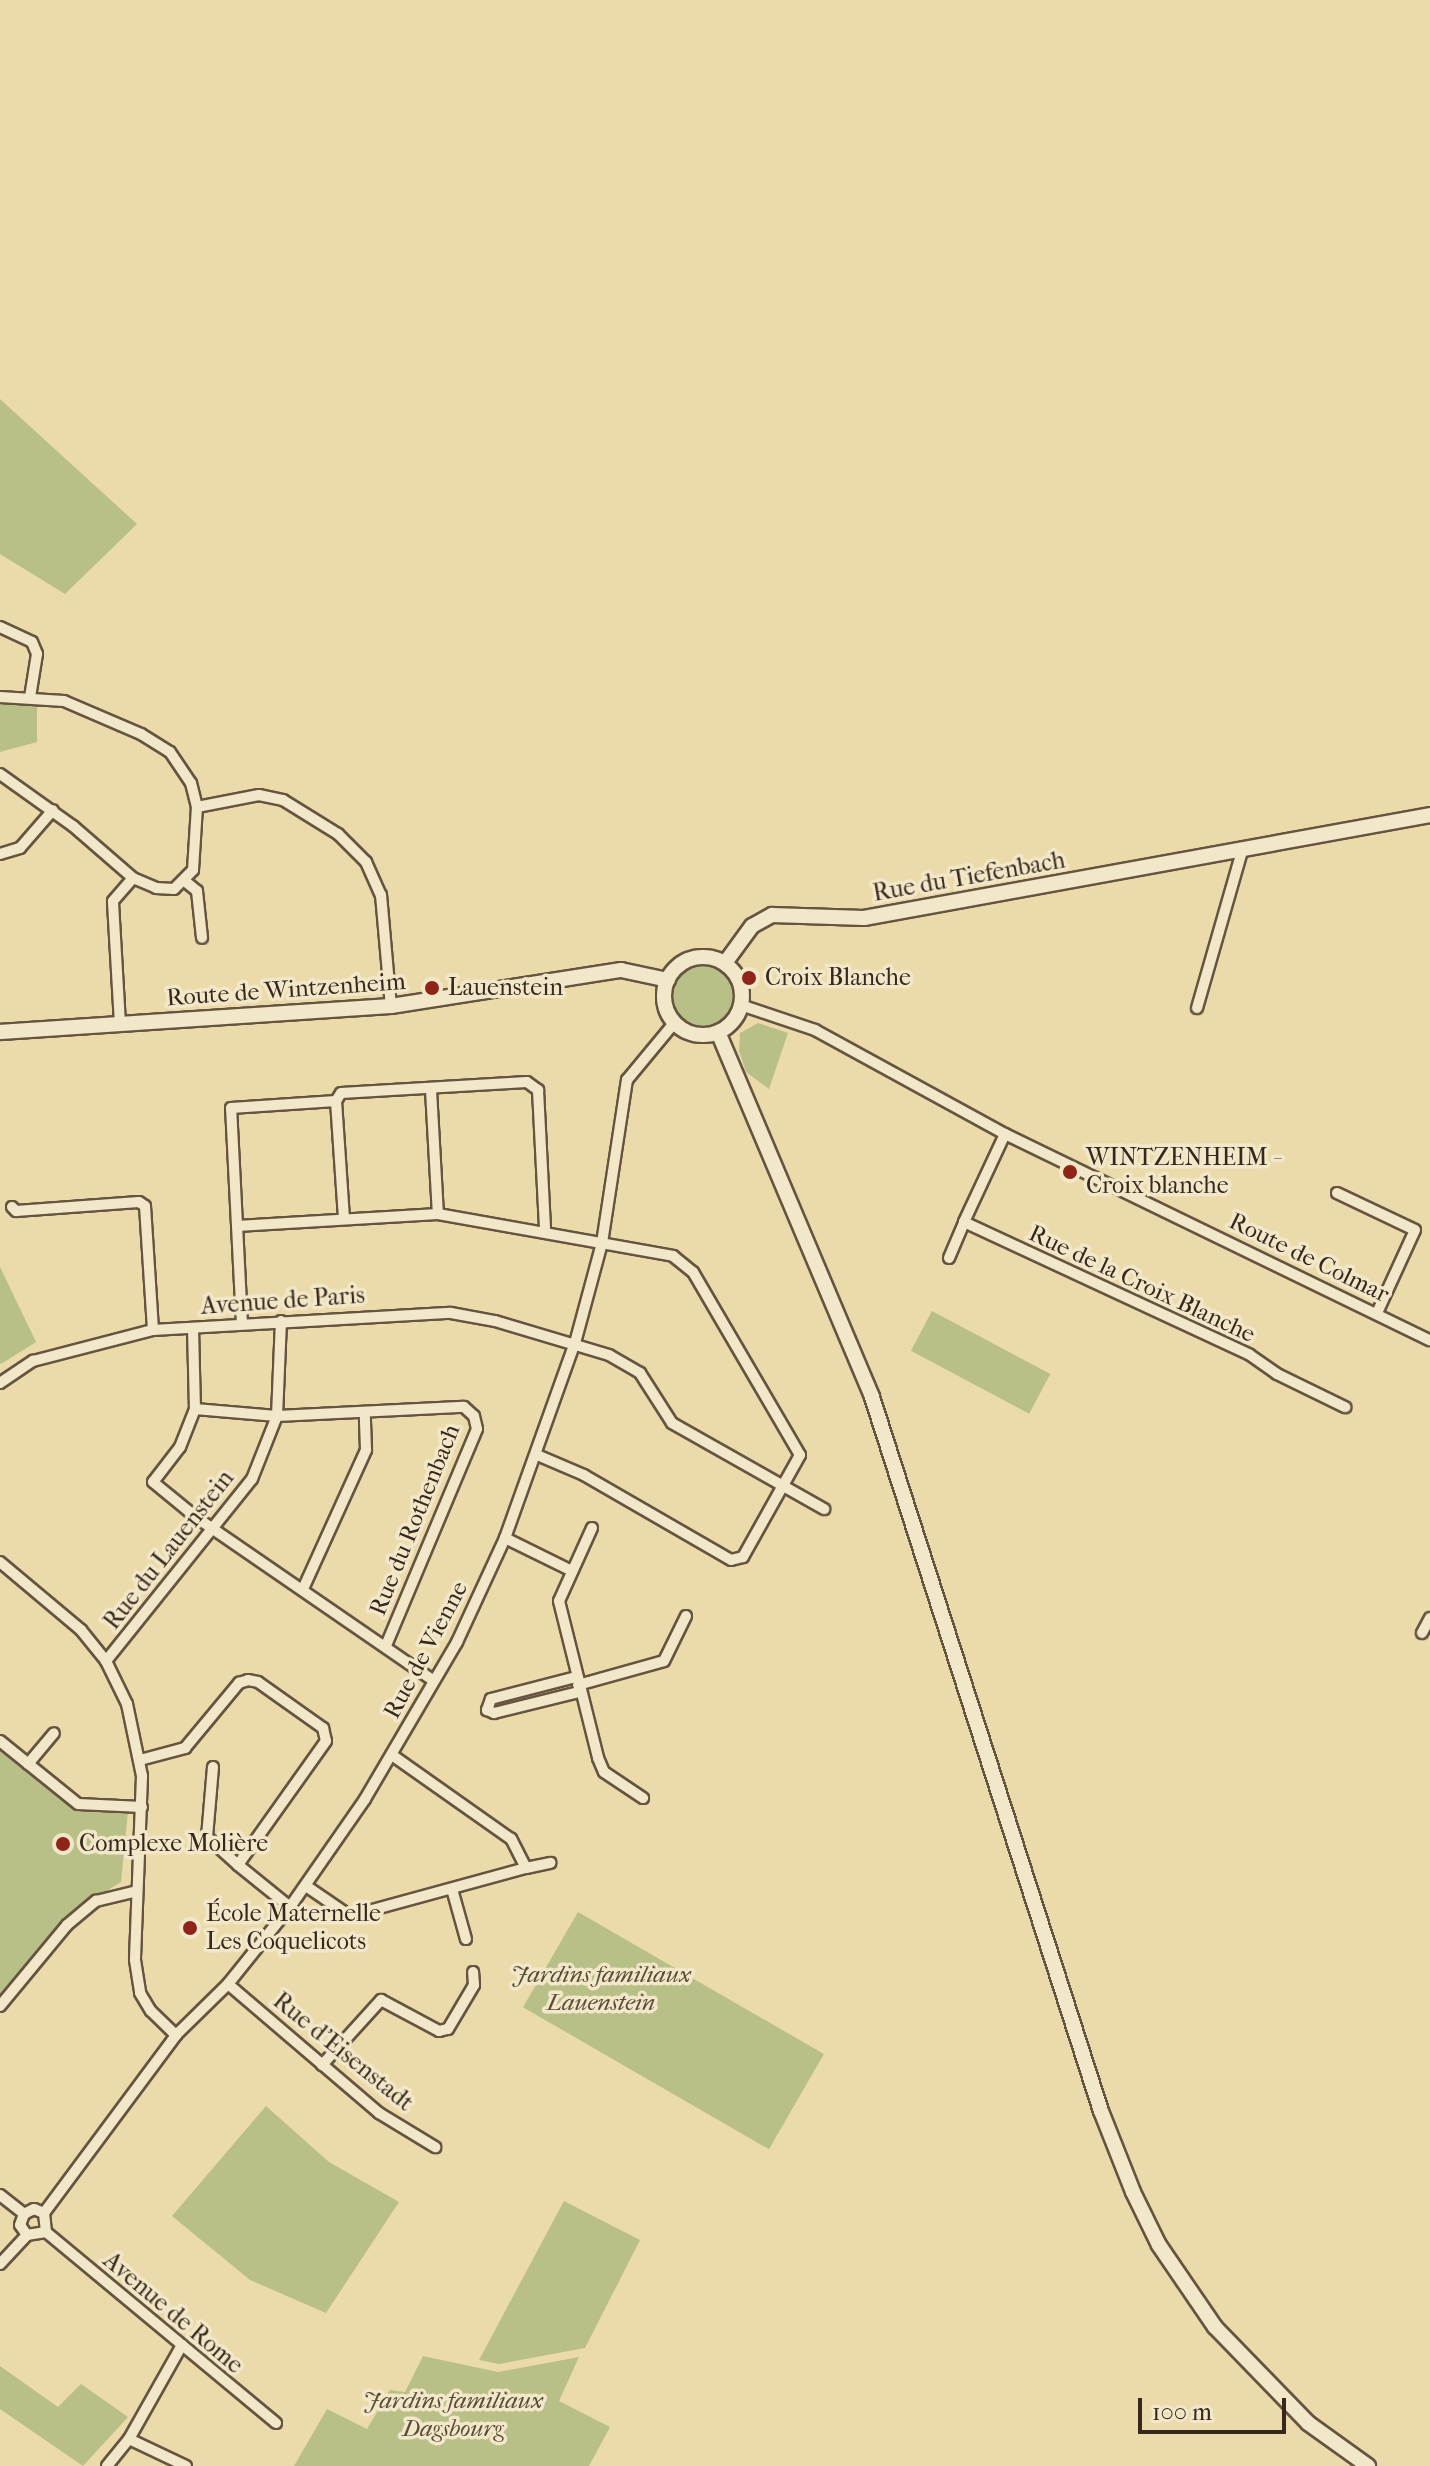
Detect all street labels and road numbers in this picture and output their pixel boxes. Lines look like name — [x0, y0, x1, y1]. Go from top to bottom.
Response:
street label: Rue du Tiefenbach — [871, 846, 1067, 908]
street label: Route de Wintzenheim — [165, 967, 407, 1013]
street label: Route de Colmar — [1224, 1207, 1394, 1309]
street label: Rue de la Croix Blanche — [1024, 1219, 1260, 1349]
street label: Avenue de Paris — [200, 1281, 366, 1321]
street label: Rue du Rothenbach — [364, 1420, 466, 1620]
street label: Rue du Lauenstein — [98, 1465, 240, 1635]
street label: Rue de Vienne — [378, 1576, 474, 1724]
street label: Rue d'Eisenstadt — [267, 1987, 419, 2117]
street label: Avenue de Rome — [97, 2246, 249, 2380]

